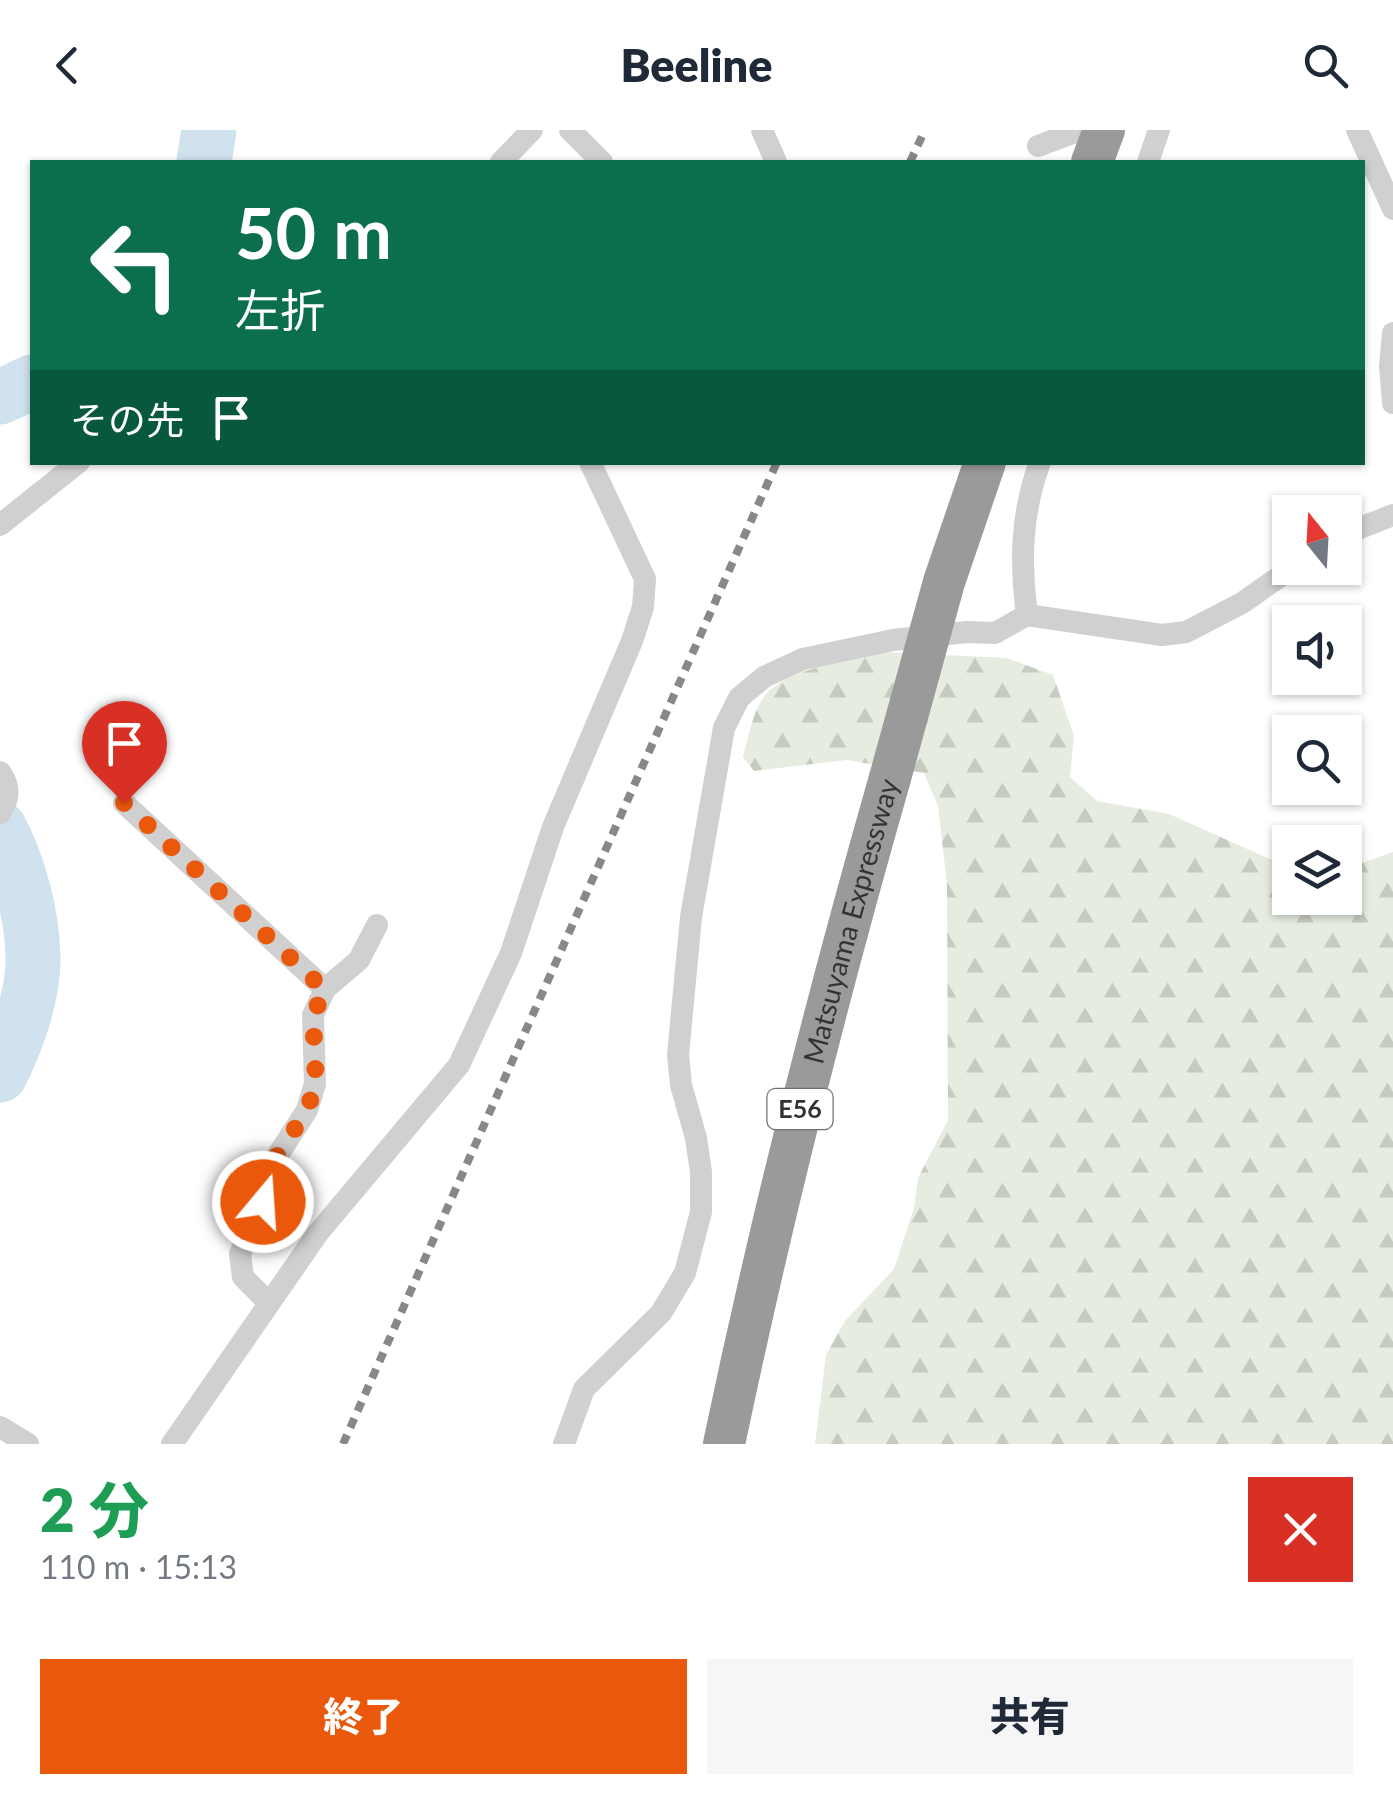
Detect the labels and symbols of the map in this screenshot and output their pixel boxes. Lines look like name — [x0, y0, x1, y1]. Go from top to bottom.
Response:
north arrow — [1272, 495, 1362, 585]
pin — [82, 701, 167, 804]
street label: Matsuyama Expressway — [795, 774, 905, 1067]
road number: E56 — [768, 1089, 832, 1129]
position arrow — [211, 1150, 315, 1254]

